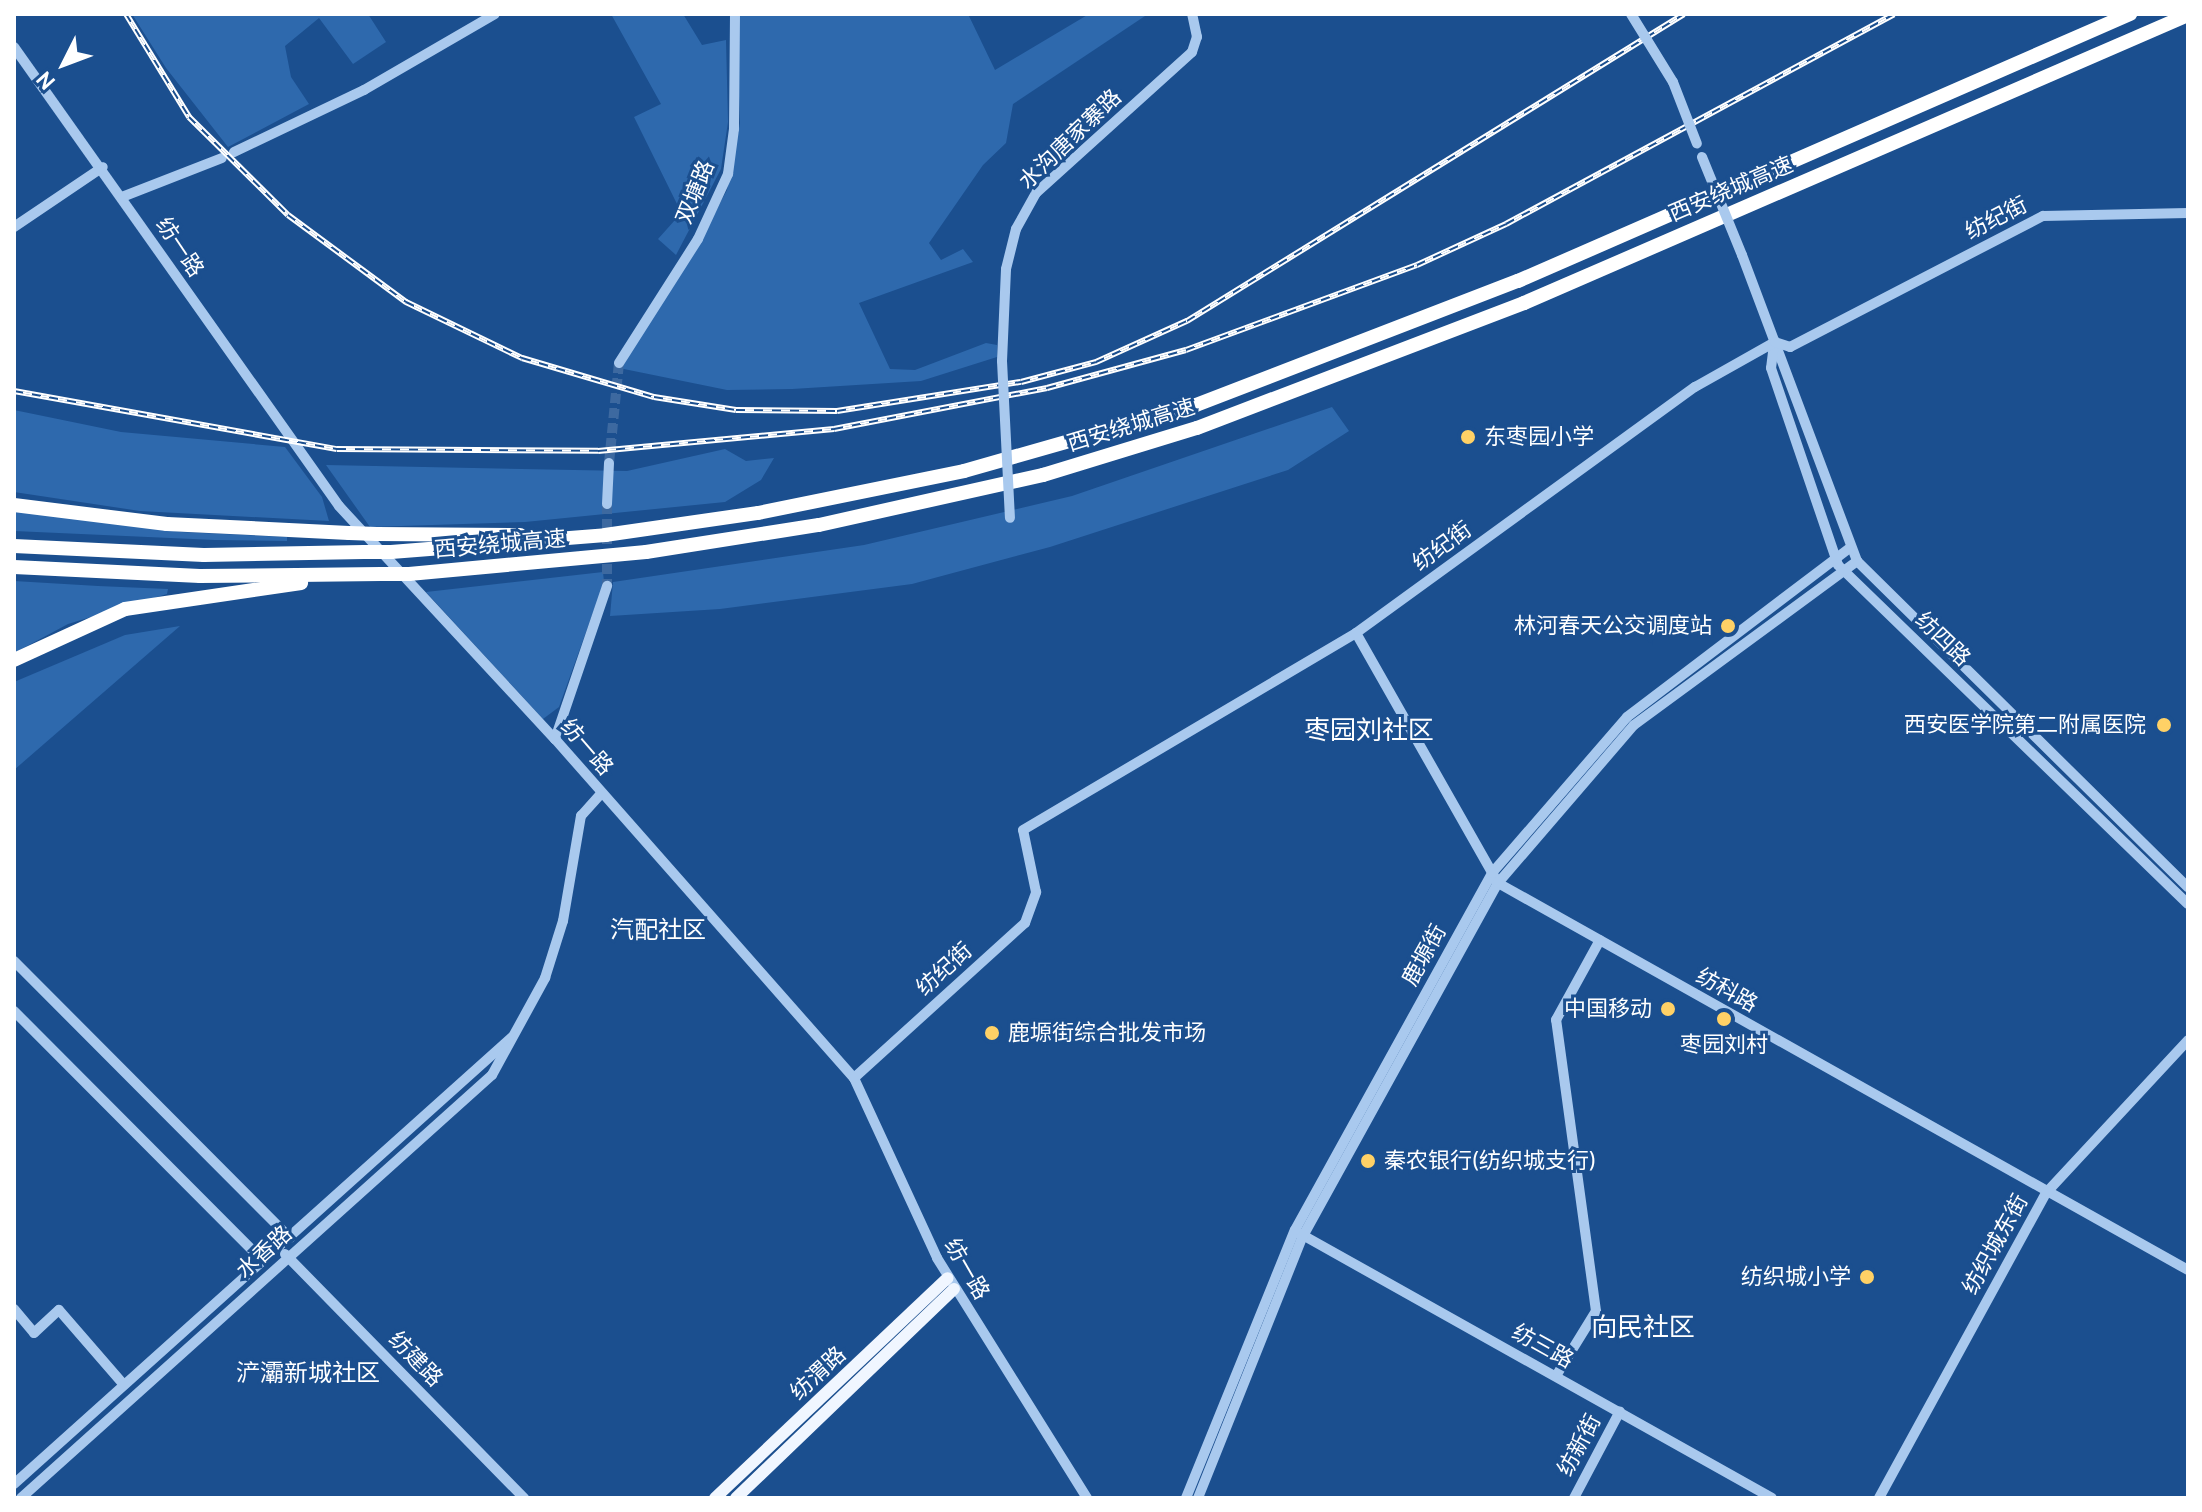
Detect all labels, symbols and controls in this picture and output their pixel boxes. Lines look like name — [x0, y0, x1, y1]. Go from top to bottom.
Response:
north arrow — [24, 24, 104, 104]
text: N — [31, 66, 61, 95]
street label: 水沟唐家寨路 — [1013, 84, 1127, 194]
street label: 西安绕城高速 — [1665, 151, 1797, 227]
street label: 双塘路 — [670, 156, 720, 228]
street label: 纺纪街 — [1961, 191, 2031, 245]
street label: 纺一路 — [151, 212, 209, 282]
street label: 西安绕城高速 — [1064, 393, 1198, 457]
place label: 东枣园小学 — [1484, 424, 1594, 450]
marker: 东枣园小学 — [1459, 428, 1477, 446]
street label: 纺纪街 — [1408, 516, 1476, 576]
street label: 西安绕城高速 — [433, 525, 567, 563]
street label: 纺四路 — [1910, 607, 1976, 671]
place label: 林河春天公交调度站 — [1514, 613, 1712, 639]
marker: 林河春天公交调度站 — [1719, 617, 1737, 635]
place label: 西安医学院第二附属医院 — [1904, 712, 2146, 738]
street label: 纺一路 — [555, 713, 619, 781]
marker: 西安医学院第二附属医院 — [2153, 714, 2175, 736]
district label: 枣园刘社区 — [1304, 715, 1434, 747]
district label: 汽配社区 — [610, 916, 706, 944]
street label: 鹿塬街 — [1396, 920, 1452, 990]
street label: 纺纪街 — [911, 937, 977, 1001]
street label: 纺科路 — [1692, 962, 1762, 1018]
place label: 中国移动 — [1564, 996, 1652, 1022]
marker: 中国移动 — [1659, 1000, 1677, 1018]
marker: 枣园刘村 — [1715, 1010, 1733, 1028]
place label: 鹿塬街综合批发市场 — [1008, 1020, 1206, 1046]
marker: 鹿塬街综合批发市场 — [983, 1024, 1001, 1042]
place label: 枣园刘村 — [1680, 1032, 1768, 1058]
place label: 秦农银行(纺织城支行) — [1384, 1148, 1596, 1174]
marker: 秦农银行(纺织城支行) — [1359, 1152, 1377, 1170]
street label: 纺织城东街 — [1957, 1189, 2033, 1299]
street label: 水香路 — [231, 1220, 297, 1284]
street label: 纺一路 — [939, 1234, 995, 1304]
place label: 纺织城小学 — [1741, 1264, 1851, 1290]
marker: 纺织城小学 — [1858, 1268, 1876, 1286]
district label: 向民社区 — [1591, 1312, 1695, 1344]
street label: 纺三路 — [1508, 1318, 1578, 1374]
street label: 纺建路 — [384, 1326, 448, 1392]
street label: 纺渭路 — [785, 1341, 851, 1405]
district label: 浐灞新城社区 — [236, 1359, 380, 1387]
street label: 纺新街 — [1552, 1410, 1606, 1480]

